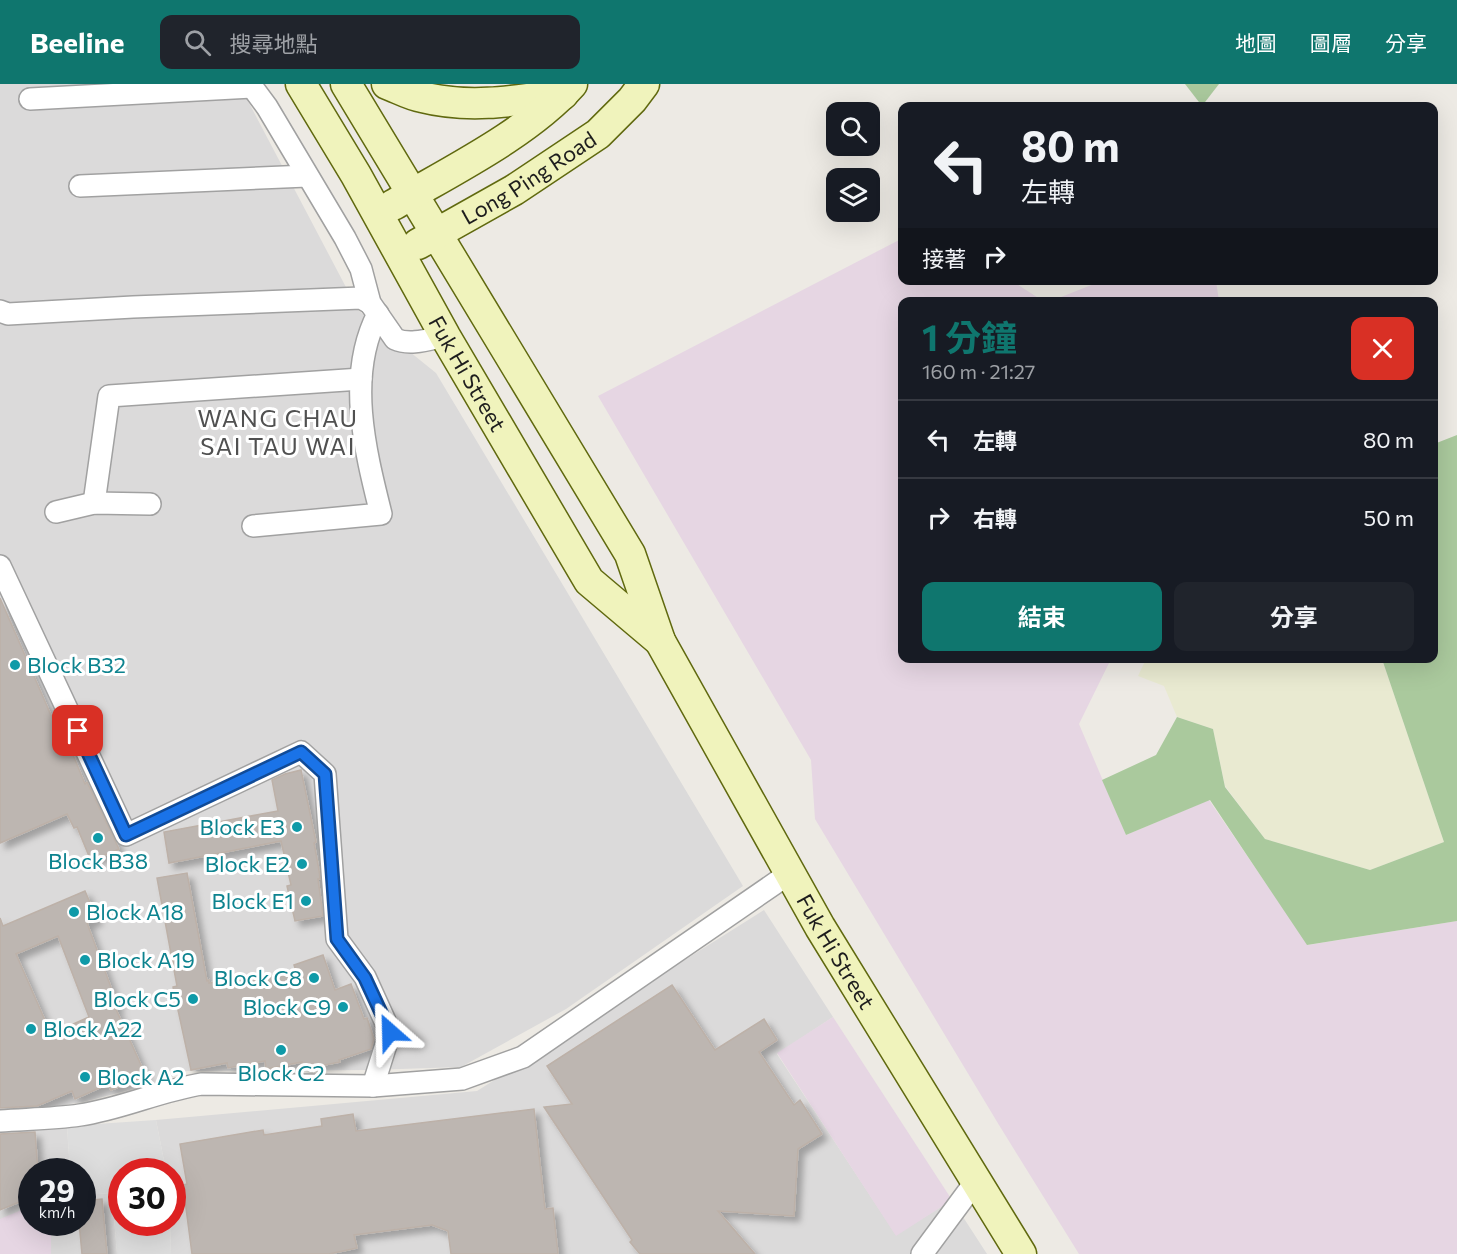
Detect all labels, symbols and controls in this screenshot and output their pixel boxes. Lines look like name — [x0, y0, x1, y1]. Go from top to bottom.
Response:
search box — [160, 15, 580, 69]
text: Beeline — [30, 25, 124, 59]
icon: search — [181, 26, 214, 59]
text: 搜尋地點 — [229, 30, 317, 57]
text: 地圖 — [1235, 30, 1277, 55]
text: 圖層 — [1310, 30, 1352, 55]
text: 分享 — [1385, 30, 1427, 55]
map controls — [826, 102, 880, 222]
button: search — [826, 102, 880, 156]
text: 80 m — [1021, 119, 1120, 171]
street label: Long Ping Road — [456, 125, 601, 230]
icon: left — [922, 126, 1000, 204]
button: layers — [826, 168, 880, 222]
text: 左轉 — [1021, 175, 1075, 208]
icon: right — [978, 240, 1011, 273]
text: 接著 — [922, 245, 966, 272]
street label: Fuk Hi Street — [423, 311, 512, 436]
text: 1 分鐘 — [922, 314, 1017, 358]
button: close — [1351, 317, 1414, 380]
text: 160 m · 21:27 — [922, 359, 1035, 383]
district label: WANG CHAU SAI TAU WAI — [198, 403, 358, 460]
icon: left — [922, 423, 955, 456]
text: 80 m — [1363, 426, 1414, 453]
text: 左轉 — [973, 427, 1017, 454]
icon: right — [922, 501, 955, 534]
text: 50 m — [1364, 504, 1414, 531]
text: 右轉 — [973, 505, 1017, 532]
button: 結束 — [922, 582, 1162, 651]
button: 分享 — [1174, 582, 1414, 651]
place label: Block B32 — [27, 651, 126, 678]
marker: Block B32 — [8, 658, 22, 672]
pin — [52, 705, 103, 756]
icon: arrive — [61, 714, 94, 747]
place label: Block E3 — [199, 813, 285, 840]
marker: Block E3 — [290, 820, 304, 834]
marker: Block B38 — [91, 831, 105, 845]
place label: Block B38 — [48, 847, 148, 874]
place label: Block E2 — [205, 850, 290, 877]
marker: Block E2 — [295, 857, 309, 871]
place label: Block E1 — [212, 887, 294, 914]
street label: Fuk Hi Street — [791, 889, 881, 1014]
marker: Block E1 — [299, 894, 313, 908]
place label: Block A18 — [86, 898, 184, 925]
marker: Block A18 — [67, 905, 81, 919]
place label: Block A19 — [97, 946, 195, 973]
marker: Block A19 — [78, 953, 92, 967]
place label: Block C8 — [214, 964, 302, 991]
marker: Block C8 — [307, 971, 321, 985]
place label: Block C5 — [93, 985, 181, 1012]
marker: Block C5 — [186, 992, 200, 1006]
place label: Block C9 — [243, 993, 331, 1020]
marker: Block C9 — [336, 1000, 350, 1014]
position arrow — [358, 1000, 422, 1064]
place label: Block A22 — [43, 1015, 143, 1042]
marker: Block A22 — [24, 1022, 38, 1036]
marker: Block C2 — [274, 1043, 288, 1057]
place label: Block C2 — [237, 1059, 325, 1086]
place label: Block A2 — [97, 1063, 184, 1090]
marker: Block A2 — [78, 1070, 92, 1084]
speed limit sign: 30 — [108, 1158, 186, 1236]
text: 29 — [39, 1171, 75, 1208]
text: km/h — [39, 1203, 75, 1221]

